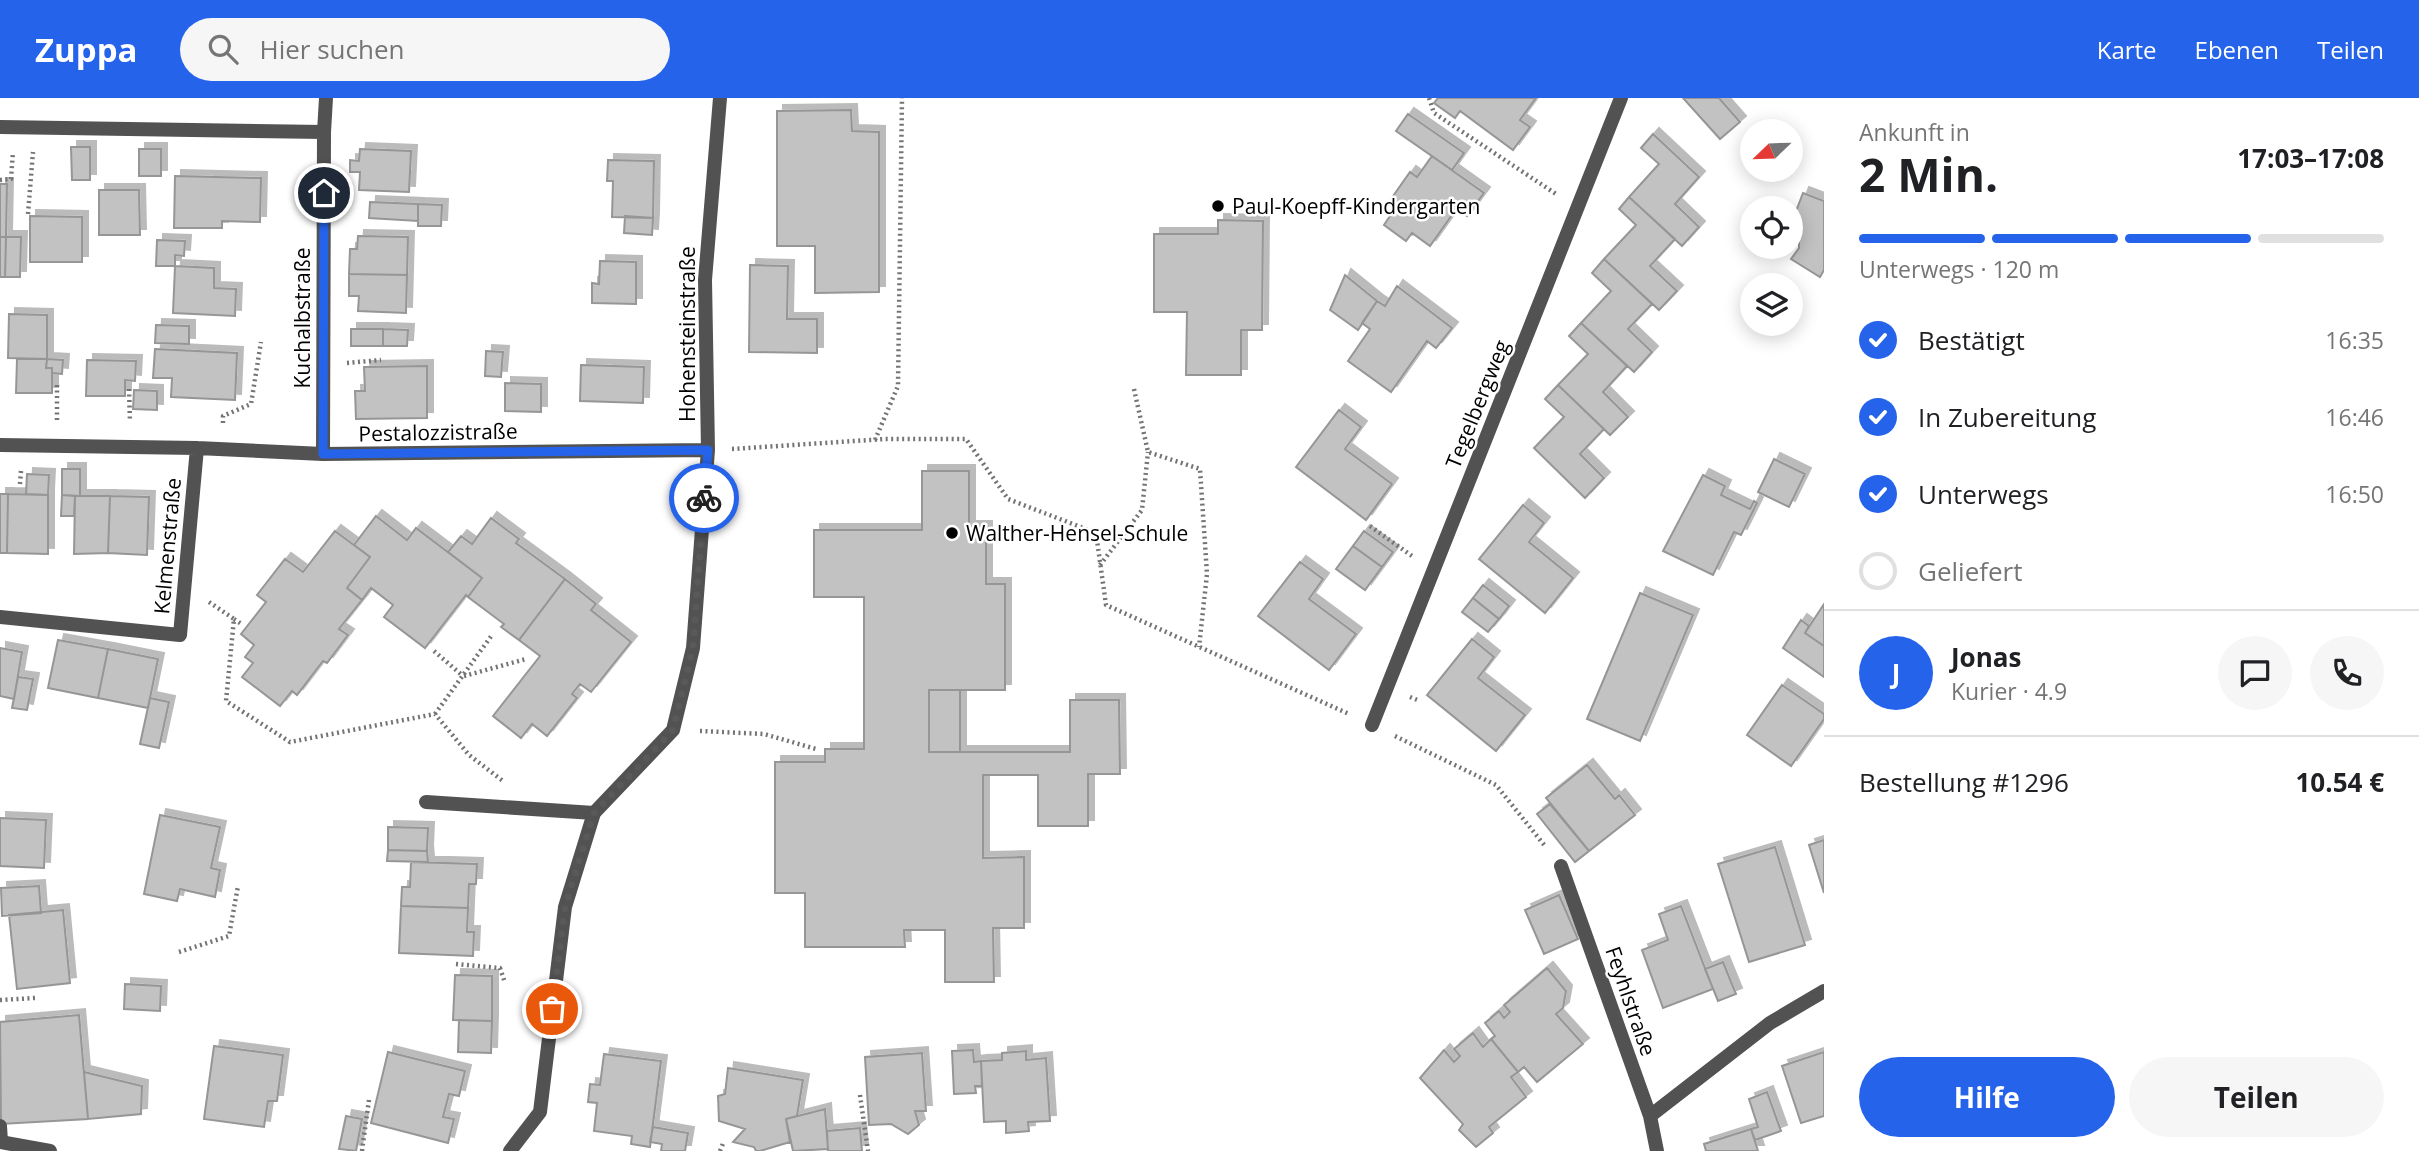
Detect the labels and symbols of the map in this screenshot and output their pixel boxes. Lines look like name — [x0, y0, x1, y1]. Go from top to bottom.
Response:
north arrow — [1740, 119, 1802, 182]
pin — [294, 163, 354, 223]
place label: Paul-Koepff-Kindergarten — [1232, 192, 1480, 220]
marker: Paul-Koepff-Kindergarten — [1210, 198, 1226, 214]
street label: Hohensteinstraße — [673, 246, 701, 422]
street label: Kuchalbstraße — [288, 247, 316, 389]
street label: Tegelbergweg — [1439, 336, 1515, 472]
street label: Pestalozzistraße — [358, 417, 518, 447]
courier — [669, 463, 739, 533]
street label: Kelmenstraße — [147, 477, 187, 615]
place label: Walther-Hensel-Schule — [966, 519, 1188, 547]
marker: Walther-Hensel-Schule — [944, 525, 960, 541]
street label: Feyhlstraße — [1599, 943, 1663, 1059]
pin — [522, 979, 582, 1039]

